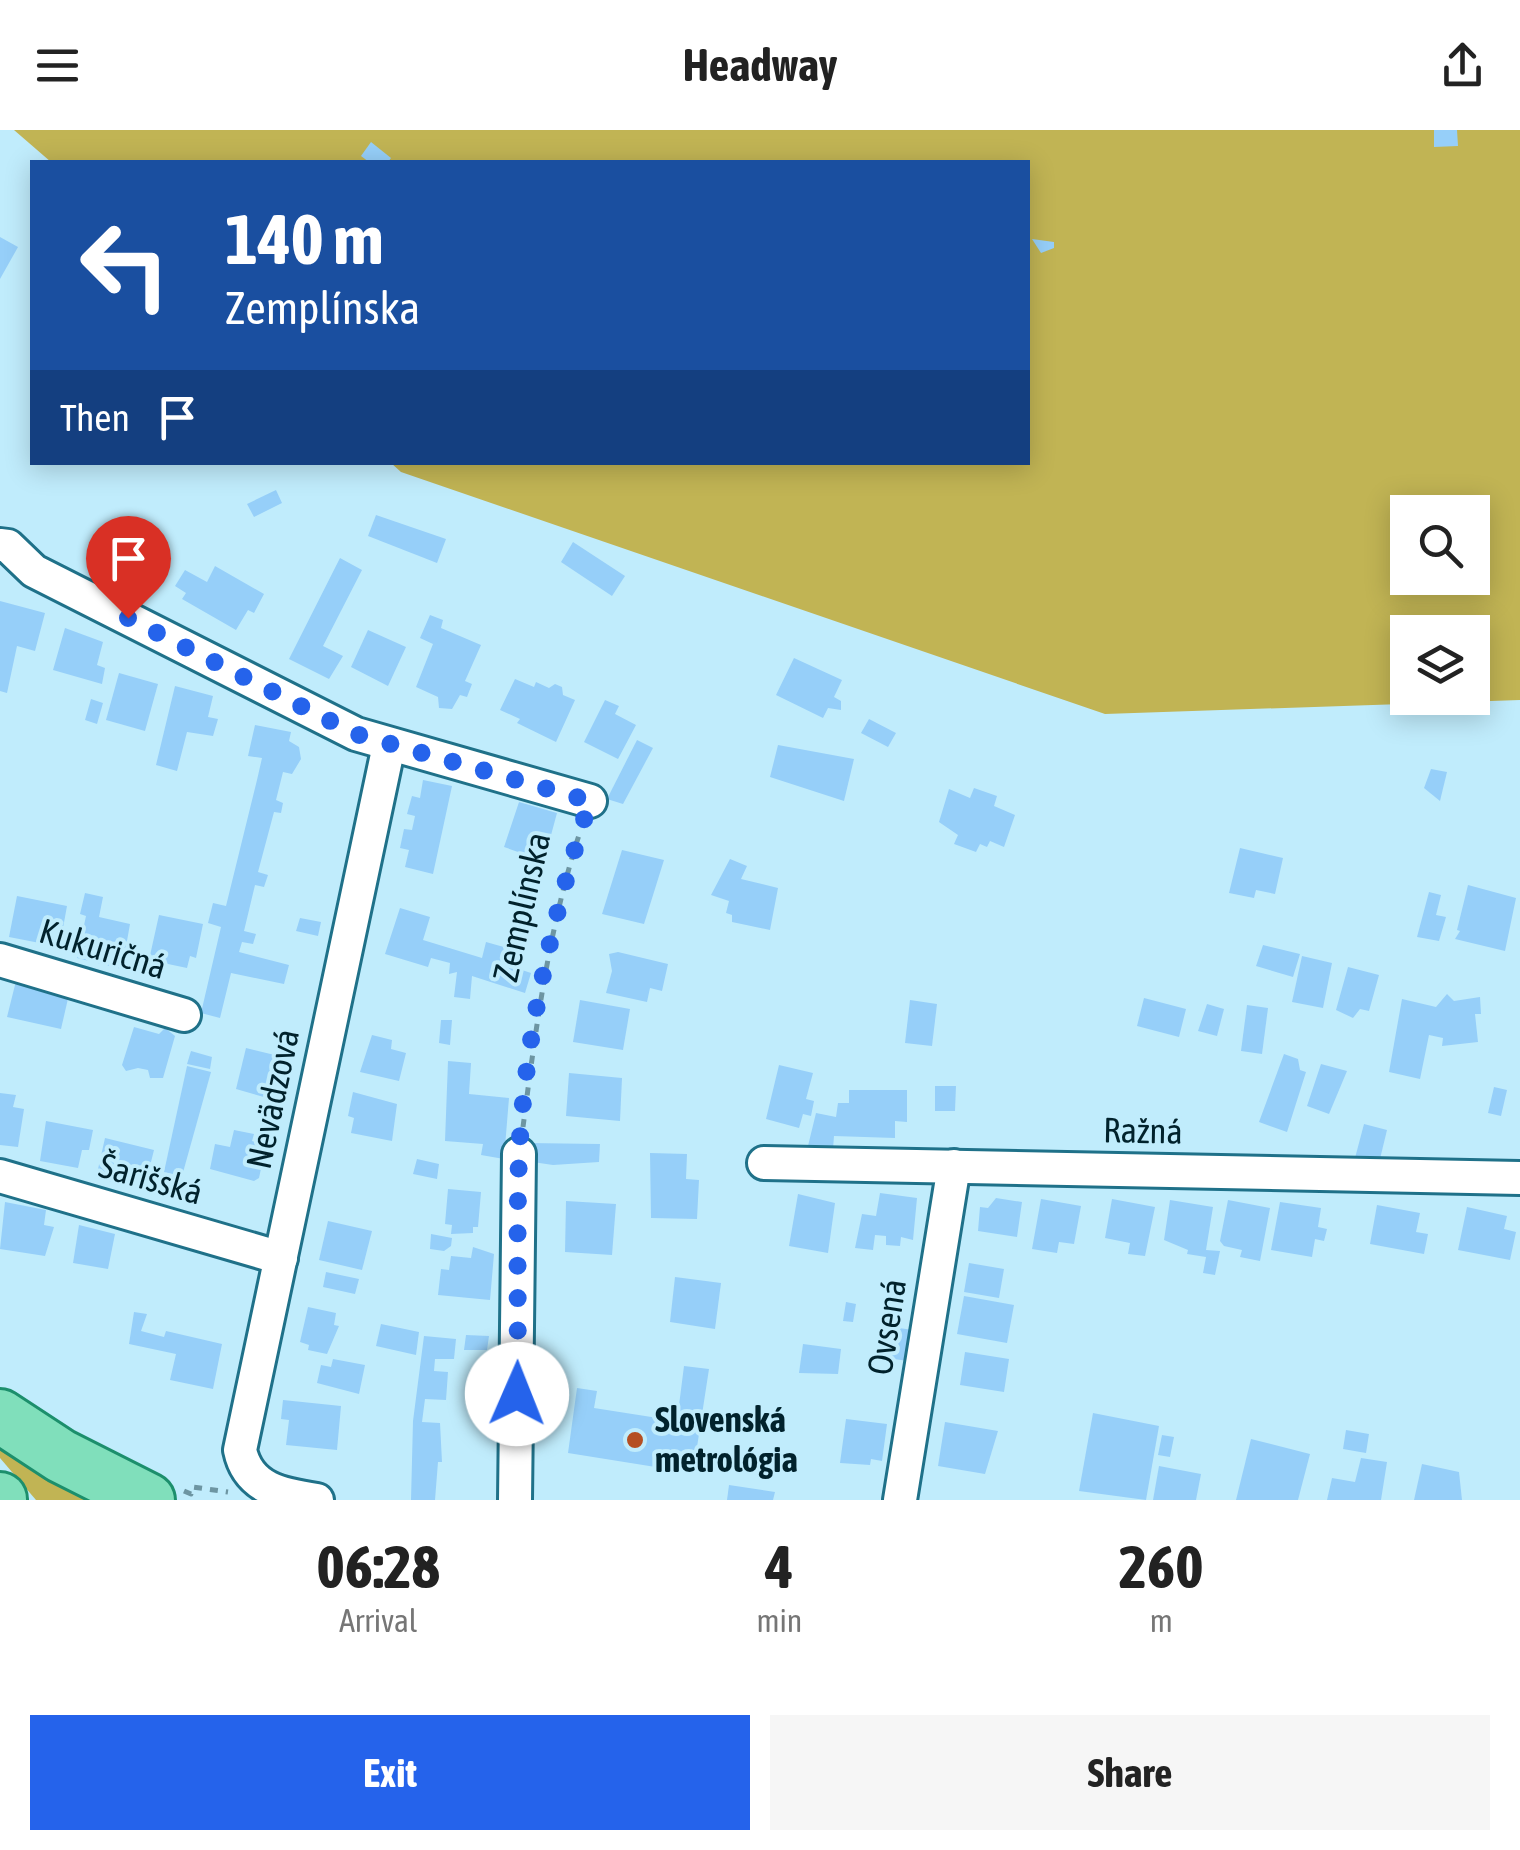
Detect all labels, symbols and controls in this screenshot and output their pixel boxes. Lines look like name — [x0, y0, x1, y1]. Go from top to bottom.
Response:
icon: menu — [30, 38, 85, 93]
icon: share — [1435, 38, 1490, 93]
text: Headway — [683, 39, 837, 91]
text: 140 m — [225, 199, 384, 279]
icon: left — [60, 200, 190, 330]
text: Zemplínska — [225, 282, 420, 334]
icon: arrive — [150, 390, 205, 445]
text: Then — [60, 396, 130, 439]
map controls — [1390, 495, 1490, 715]
button: search — [1390, 495, 1490, 595]
pin — [86, 516, 171, 619]
icon: arrive — [101, 531, 156, 586]
button: layers — [1390, 615, 1490, 715]
street label: Zemplínska — [484, 828, 558, 985]
street label: Kukuričná — [35, 910, 172, 986]
street label: Nevädzová — [238, 1025, 306, 1172]
street label: Ražná — [1103, 1109, 1183, 1151]
street label: Šarišská — [95, 1144, 208, 1212]
street label: Ovsená — [859, 1276, 913, 1378]
position arrow — [465, 1342, 569, 1446]
place label: Slovenská metrológia — [655, 1399, 798, 1479]
marker: Slovenská metrológia — [624, 1429, 646, 1451]
text: 06:28 — [316, 1532, 440, 1601]
text: 4 — [765, 1532, 794, 1601]
text: 260 — [1119, 1532, 1203, 1601]
text: Arrival — [339, 1602, 417, 1639]
text: min — [756, 1602, 802, 1639]
text: m — [1150, 1602, 1173, 1639]
button: Exit — [30, 1715, 750, 1830]
button: Share — [770, 1715, 1490, 1830]

